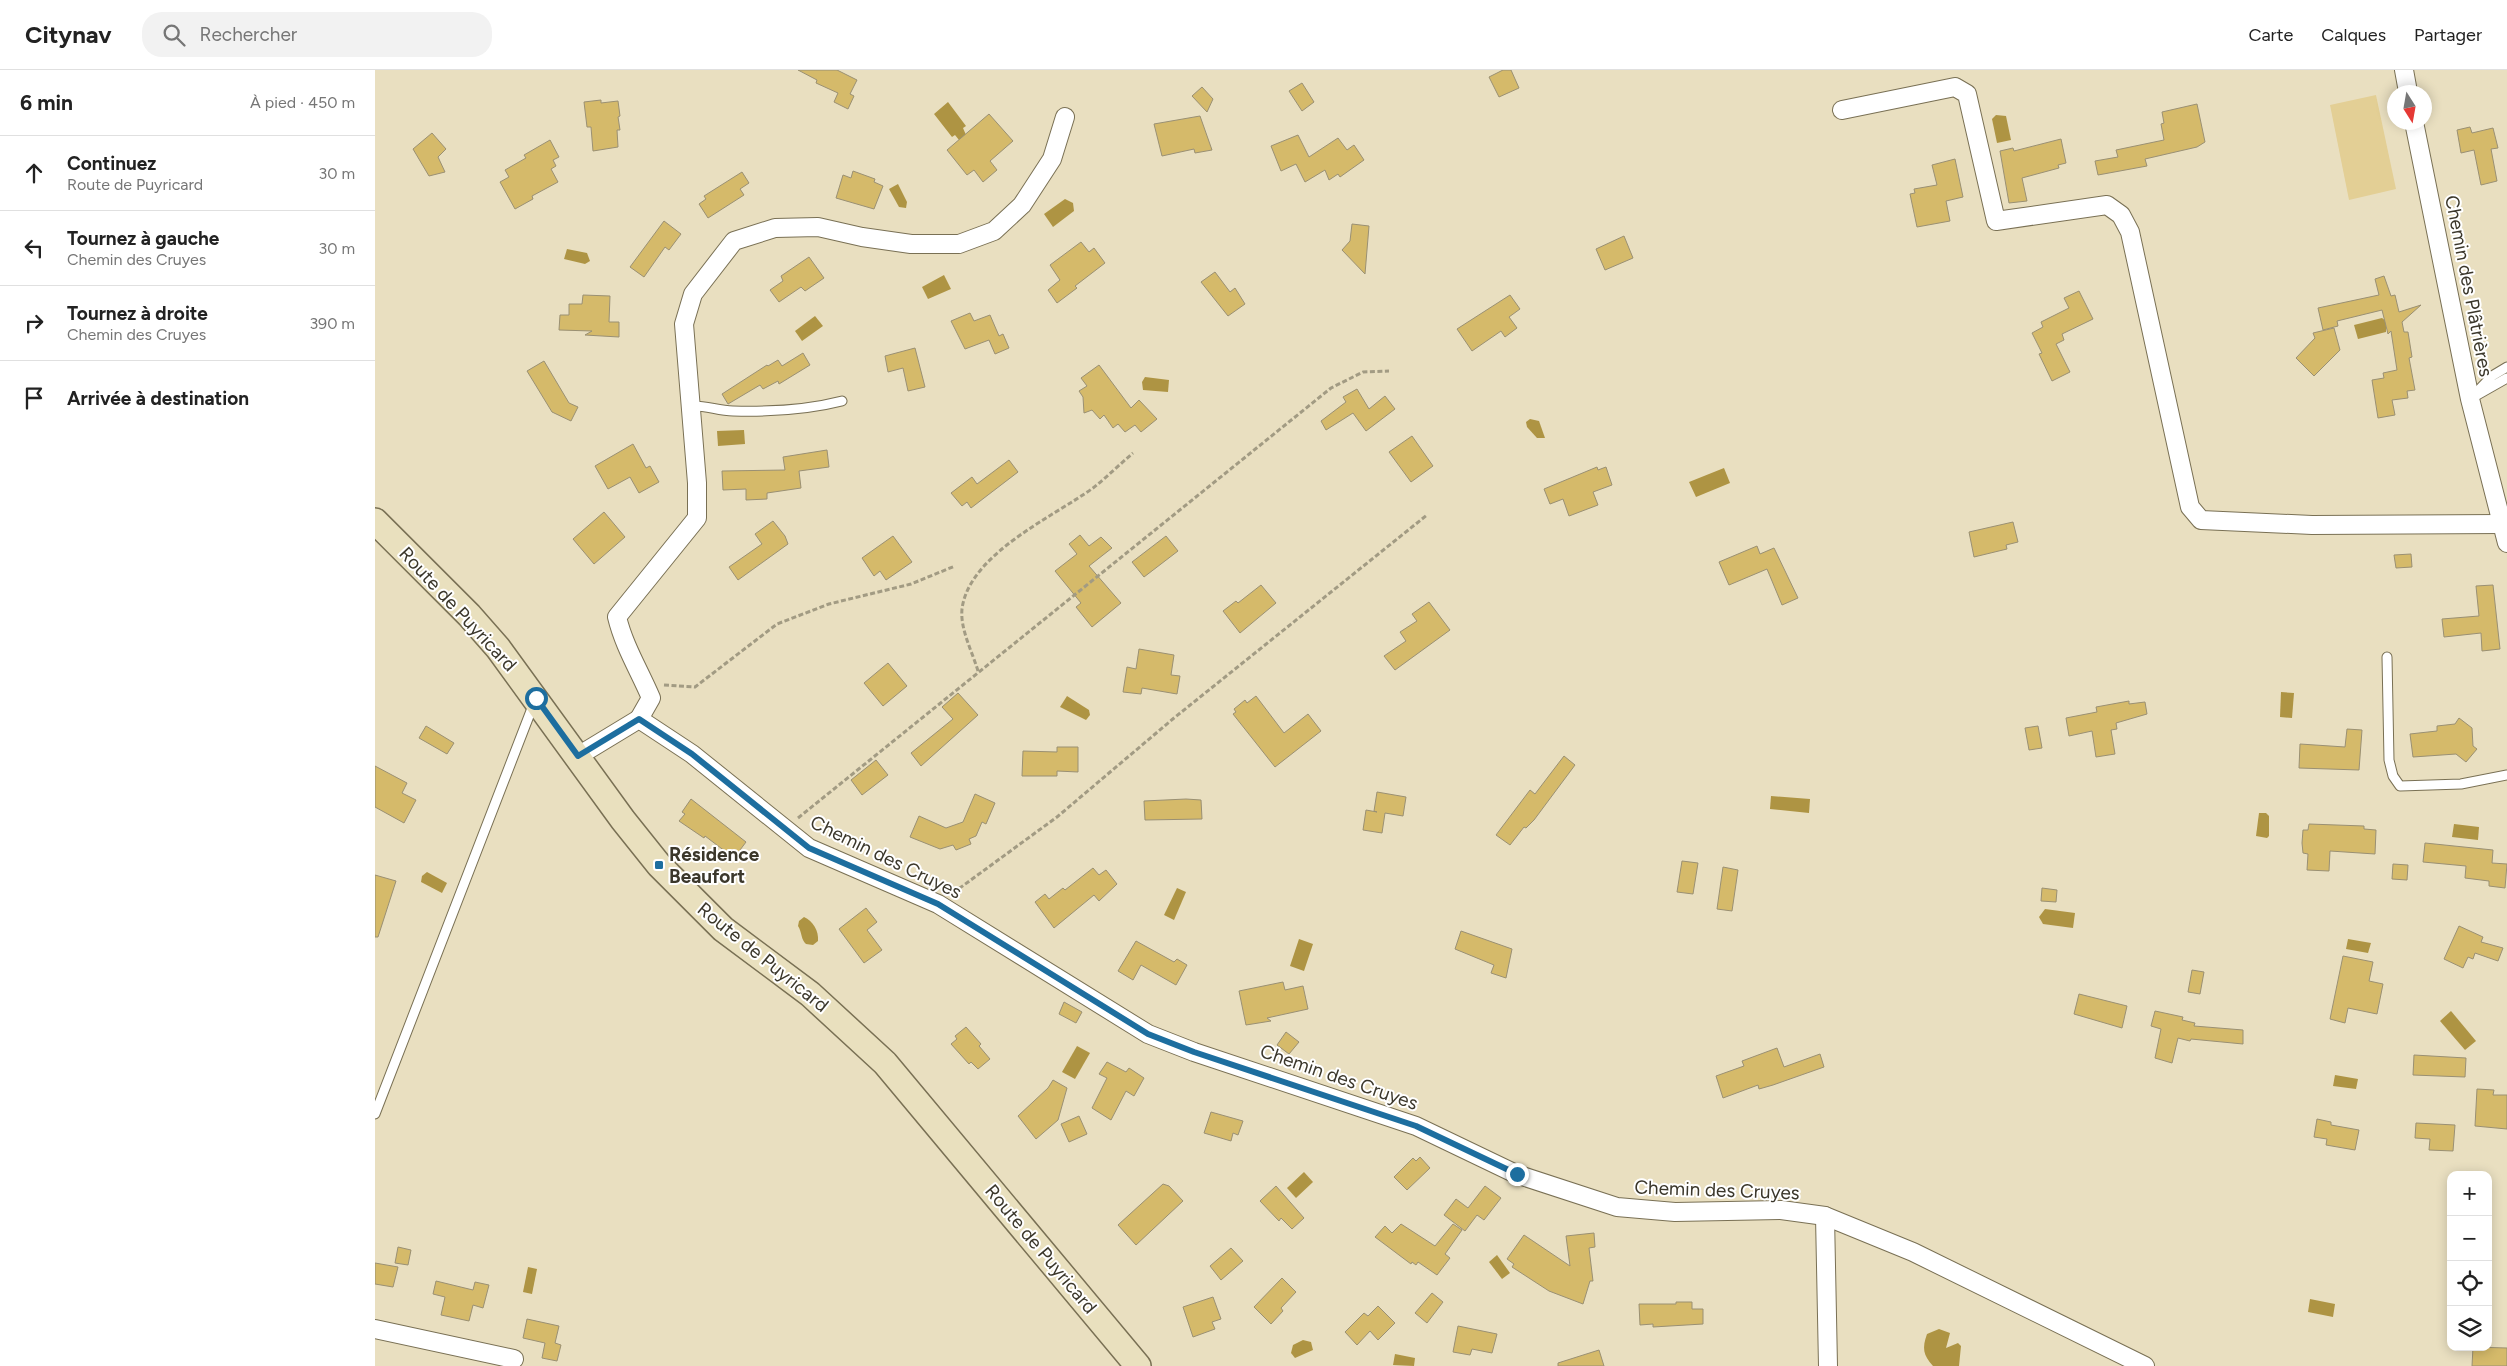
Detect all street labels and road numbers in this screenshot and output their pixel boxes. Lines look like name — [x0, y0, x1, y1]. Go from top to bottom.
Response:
street label: Chemin des Plâtrières — [2440, 193, 2498, 379]
street label: Route de Puyricard — [394, 542, 522, 676]
street label: Chemin des Cruyes — [807, 810, 965, 904]
street label: Route de Puyricard — [693, 897, 833, 1017]
street label: Chemin des Cruyes — [1257, 1039, 1421, 1115]
street label: Chemin des Cruyes — [1634, 1176, 1800, 1204]
street label: Route de Puyricard — [980, 1180, 1102, 1318]

